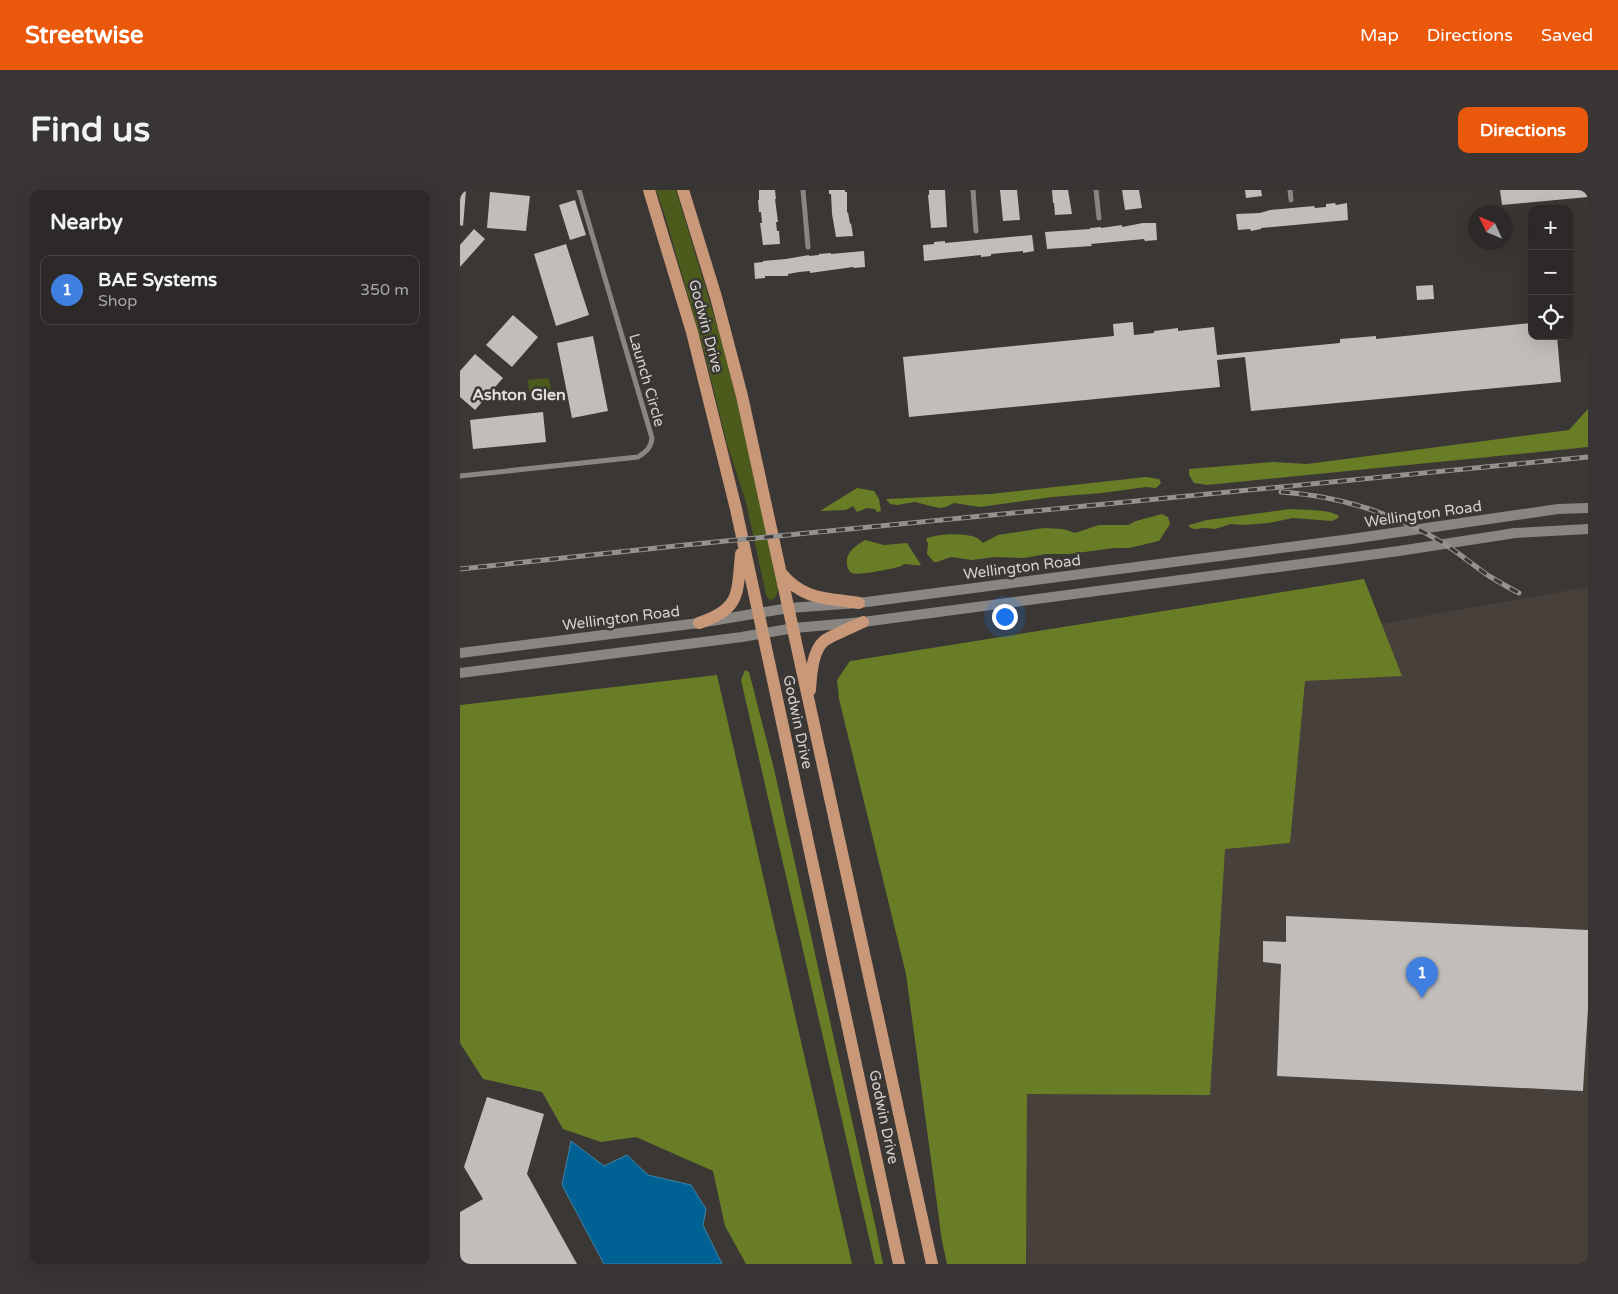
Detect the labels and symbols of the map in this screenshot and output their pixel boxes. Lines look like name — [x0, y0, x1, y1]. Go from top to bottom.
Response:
north arrow — [1468, 205, 1513, 250]
street label: Godwin Drive — [685, 278, 727, 374]
street label: Launch Circle — [625, 331, 669, 429]
district label: Ashton Glen — [472, 385, 566, 405]
street label: Wellington Road — [1363, 497, 1483, 531]
street label: Wellington Road — [962, 551, 1082, 583]
street label: Wellington Road — [561, 602, 681, 634]
your location — [992, 604, 1018, 630]
street label: Godwin Drive — [779, 673, 817, 771]
pin: 1 — [1406, 957, 1438, 998]
street label: Godwin Drive — [865, 1068, 903, 1166]

